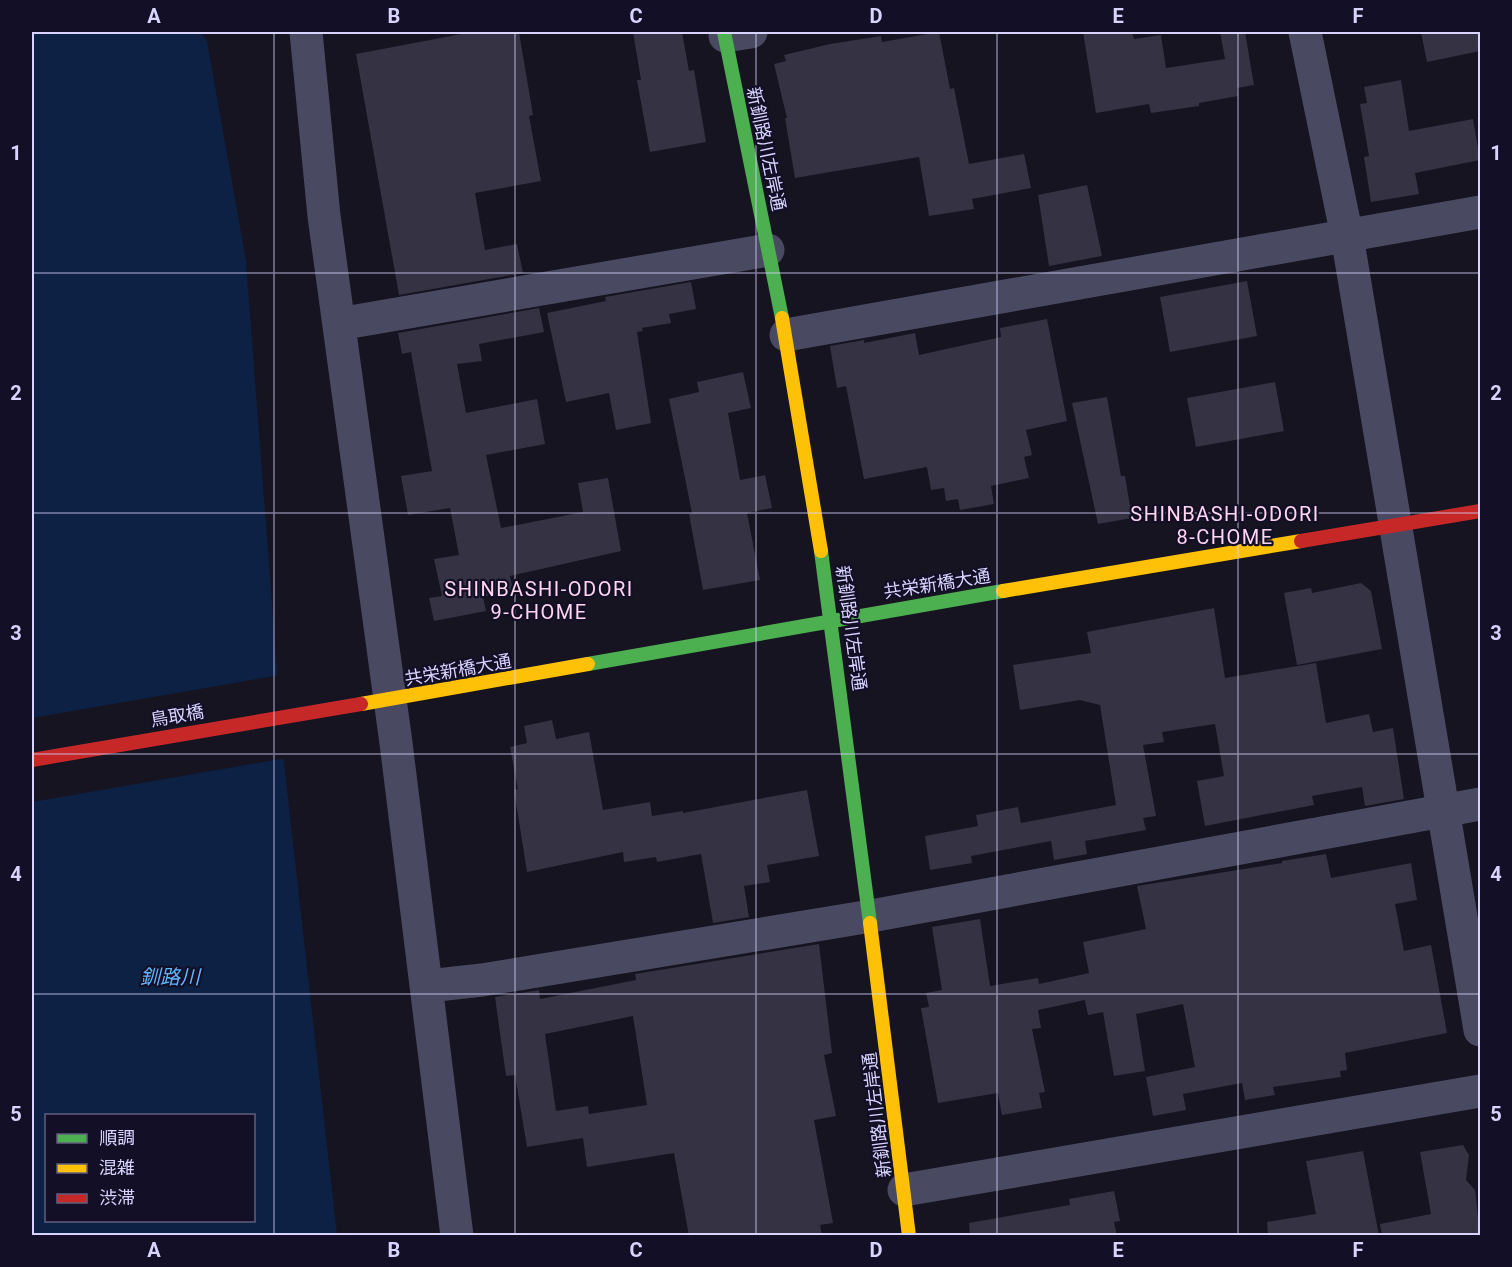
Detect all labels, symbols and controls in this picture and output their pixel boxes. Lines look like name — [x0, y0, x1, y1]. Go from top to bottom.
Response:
text: A — [147, 4, 161, 28]
text: B — [388, 4, 400, 28]
text: C — [629, 4, 643, 28]
text: D — [870, 4, 883, 28]
text: E — [1112, 4, 1124, 28]
text: F — [1353, 4, 1364, 28]
street label: 新釧路川左岸通 — [743, 85, 790, 213]
text: 1 — [10, 141, 22, 165]
text: 1 — [1490, 141, 1502, 165]
text: 2 — [10, 381, 22, 405]
text: 2 — [1490, 381, 1502, 405]
district label: SHINBASHI-ODORI 8-CHOME — [1130, 502, 1320, 549]
street label: 新釧路川左岸通 — [832, 564, 871, 692]
street label: 共栄新橋大通 — [882, 565, 992, 602]
district label: SHINBASHI-ODORI 9-CHOME — [444, 577, 634, 624]
text: 3 — [10, 621, 22, 645]
text: 3 — [1490, 621, 1502, 645]
street label: 共栄新橋大通 — [403, 650, 513, 689]
street label: 鳥取橋 — [149, 700, 205, 731]
text: 4 — [10, 862, 22, 886]
text: 4 — [1490, 862, 1502, 886]
water label: 釧路川 — [140, 965, 202, 989]
street label: 新釧路川左岸通 — [858, 1051, 895, 1179]
text: 5 — [10, 1102, 22, 1126]
text: 5 — [1490, 1102, 1502, 1126]
legend — [45, 1114, 255, 1222]
text: 順調 — [99, 1127, 135, 1148]
text: 混雑 — [99, 1157, 135, 1178]
text: 渋滞 — [99, 1187, 135, 1208]
text: A — [147, 1238, 161, 1262]
text: B — [388, 1238, 400, 1262]
text: C — [629, 1238, 643, 1262]
text: D — [870, 1238, 883, 1262]
text: E — [1112, 1238, 1124, 1262]
text: F — [1353, 1238, 1364, 1262]

